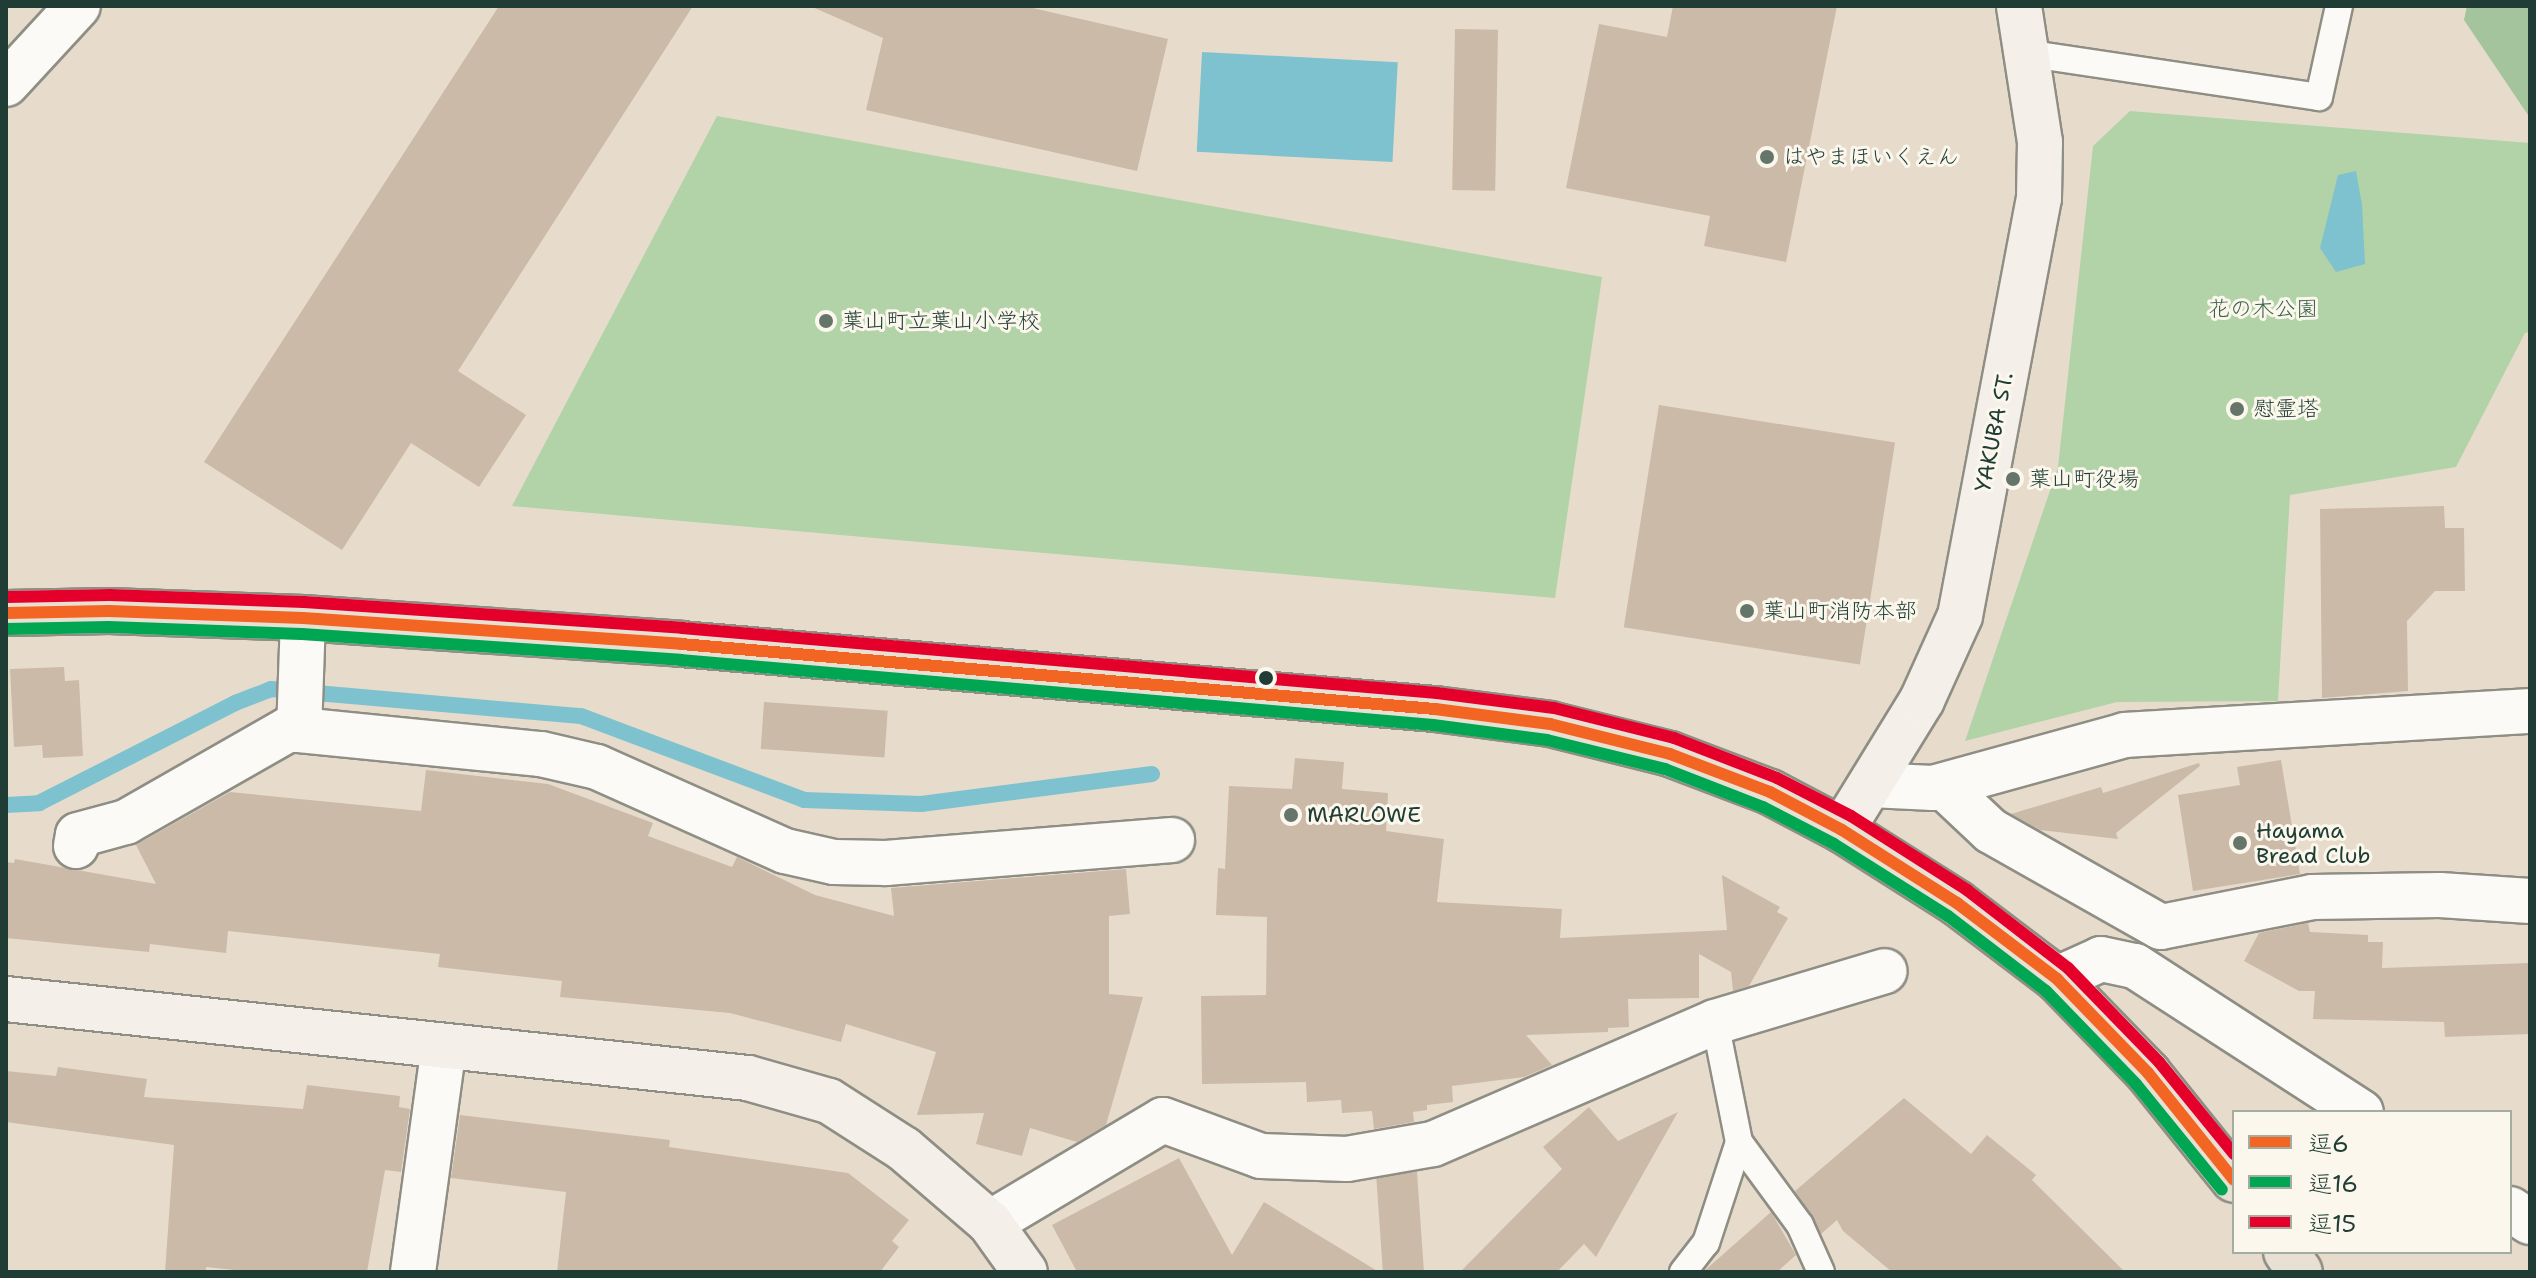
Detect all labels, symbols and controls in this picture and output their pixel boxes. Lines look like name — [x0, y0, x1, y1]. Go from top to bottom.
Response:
place label: はやまほいくえん — [1783, 144, 1959, 170]
marker: はやまほいくえん — [1758, 148, 1776, 166]
park label: 花の木公園 — [2208, 296, 2318, 322]
place label: 葉山町立葉山小学校 — [842, 308, 1040, 334]
marker: 葉山町立葉山小学校 — [817, 312, 835, 330]
street label: YAKUBA ST. — [1969, 370, 2019, 494]
place label: 慰霊塔 — [2253, 396, 2319, 422]
marker: 慰霊塔 — [2228, 400, 2246, 418]
place label: 葉山町役場 — [2029, 466, 2139, 492]
marker: 葉山町役場 — [2004, 470, 2022, 488]
place label: 葉山町消防本部 — [1763, 598, 1917, 624]
marker: 葉山町消防本部 — [1738, 602, 1756, 620]
unlabelled marker — [1258, 670, 1274, 686]
place label: MARLOWE — [1307, 802, 1421, 828]
marker: MARLOWE — [1282, 806, 1300, 824]
place label: Hayama Bread Club — [2256, 817, 2370, 868]
marker: Hayama Bread Club — [2231, 834, 2249, 852]
legend — [2232, 1110, 2512, 1254]
text: 逗6 — [2308, 1128, 2349, 1160]
text: 逗16 — [2308, 1168, 2358, 1200]
text: 逗15 — [2308, 1208, 2356, 1240]

